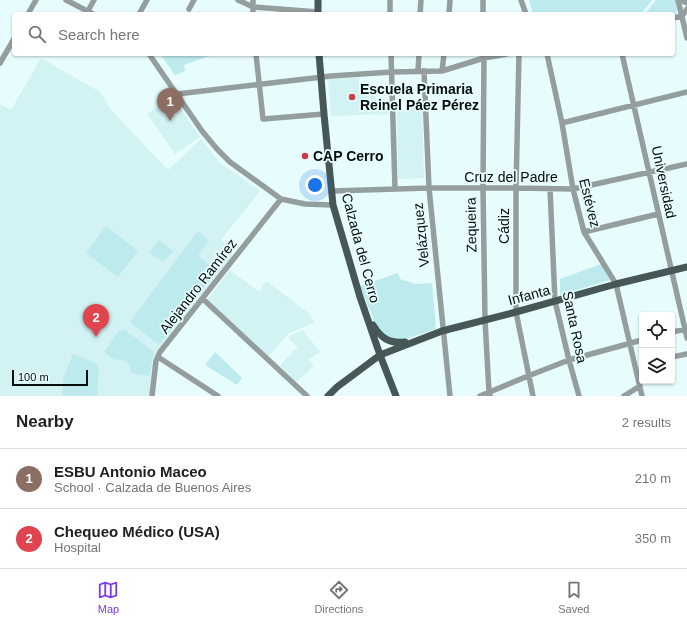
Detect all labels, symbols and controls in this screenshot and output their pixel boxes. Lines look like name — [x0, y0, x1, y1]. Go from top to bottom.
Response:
search box — [12, 12, 675, 56]
icon: search — [26, 23, 48, 45]
text: Search here — [58, 26, 140, 43]
place label: Escuela Primaria Reinel Páez Pérez — [360, 81, 479, 113]
pin: 1 — [157, 88, 183, 121]
marker: Escuela Primaria Reinel Páez Pérez — [347, 92, 357, 102]
street label: Universidad — [648, 144, 680, 220]
place label: CAP Cerro — [313, 148, 384, 164]
marker: CAP Cerro — [300, 151, 310, 161]
street label: Cruz del Padre — [464, 169, 558, 185]
your location — [305, 175, 325, 195]
street label: Estévez — [576, 177, 604, 229]
street label: Calzada del Cerro — [339, 191, 383, 305]
street label: Zequeira — [463, 197, 479, 253]
street label: Velázquez — [410, 202, 432, 268]
street label: Cádiz — [496, 208, 512, 244]
street label: Alejandro Ramírez — [156, 235, 240, 337]
street label: Infanta — [506, 282, 552, 308]
street label: Santa Rosa — [560, 290, 590, 365]
pin: 2 — [83, 304, 109, 337]
map controls — [639, 312, 675, 384]
button: locate — [639, 312, 675, 348]
button: layers — [639, 348, 675, 384]
scale bar — [12, 368, 88, 387]
text: 100 m — [18, 371, 49, 383]
text: Nearby — [16, 412, 74, 431]
text: 2 results — [622, 415, 671, 430]
text: ESBU Antonio Maceo — [54, 463, 207, 480]
text: 1 — [25, 471, 33, 486]
text: 210 m — [635, 471, 671, 486]
text: School · Calzada de Buenos Aires — [54, 480, 251, 495]
text: Chequeo Médico (USA) — [54, 523, 220, 540]
text: 2 — [25, 531, 33, 546]
text: 350 m — [635, 531, 671, 546]
text: Hospital — [54, 540, 101, 555]
tab: Map — [97, 579, 119, 615]
tab: Directions — [314, 579, 363, 615]
tab: Saved — [558, 579, 589, 615]

